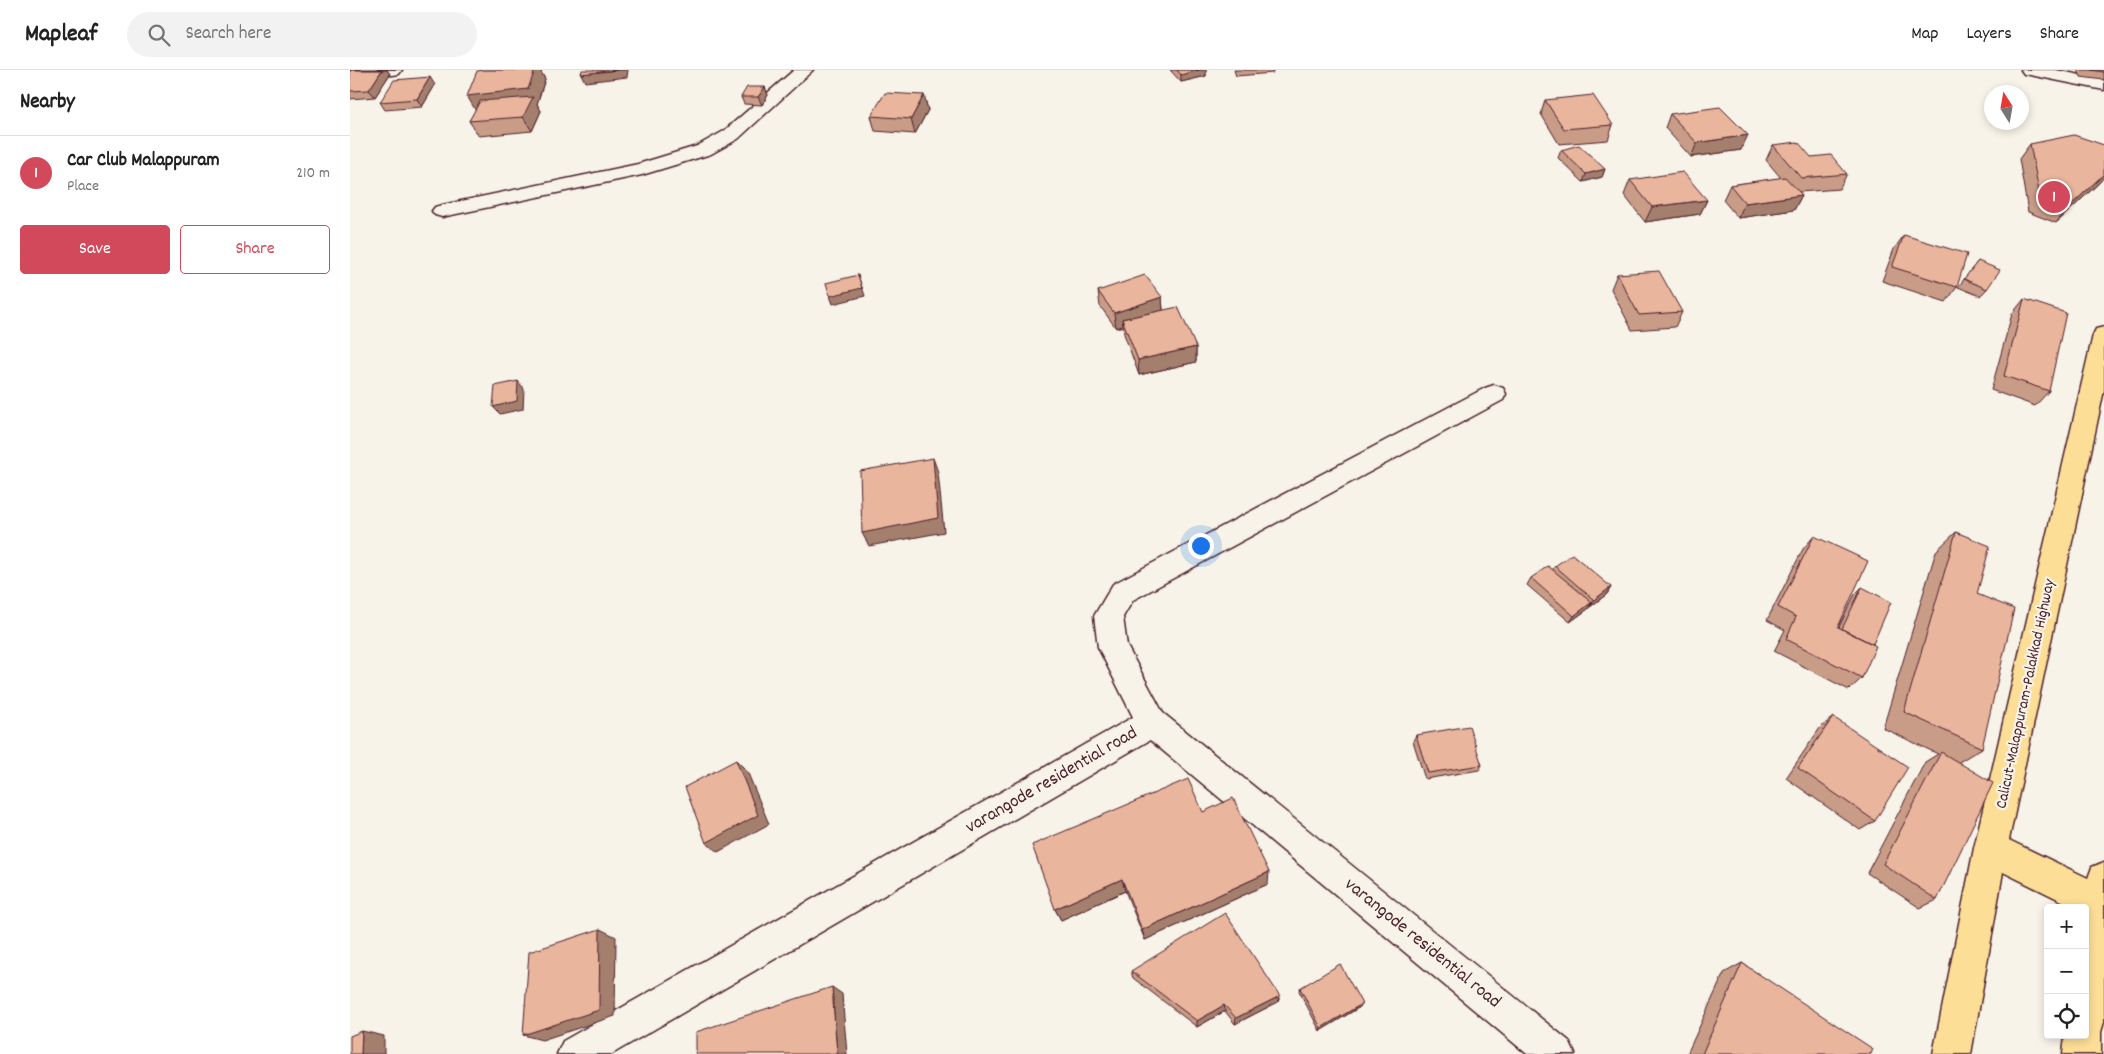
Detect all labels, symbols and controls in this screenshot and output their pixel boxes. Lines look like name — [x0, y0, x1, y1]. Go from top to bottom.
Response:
search box — [127, 12, 477, 57]
text: Mapleaf — [25, 18, 97, 52]
icon: search — [145, 21, 173, 49]
text: Search here — [185, 21, 271, 48]
text: Map — [1911, 22, 1938, 47]
text: Layers — [1966, 22, 2012, 47]
text: Share — [2040, 22, 2079, 47]
north arrow — [1984, 85, 2029, 130]
text: Nearby — [20, 88, 75, 118]
text: Car Club Malappuram — [67, 148, 220, 175]
text: 1 — [34, 162, 38, 185]
text: 210 m — [296, 162, 330, 185]
text: Place — [67, 175, 99, 198]
pin: 1 — [2038, 178, 2070, 216]
button: Save — [20, 225, 170, 274]
button: Share — [180, 225, 330, 274]
your location — [1188, 533, 1214, 559]
street label: Calicut-Malappuram-Palakkad Highway — [1990, 577, 2062, 811]
street label: varangode residential road — [961, 721, 1143, 841]
street label: varangode residential road — [1338, 872, 1506, 1016]
map controls — [2044, 904, 2089, 1039]
button: + — [2044, 904, 2089, 949]
button: − — [2044, 949, 2089, 994]
button: locate — [2044, 994, 2089, 1039]

